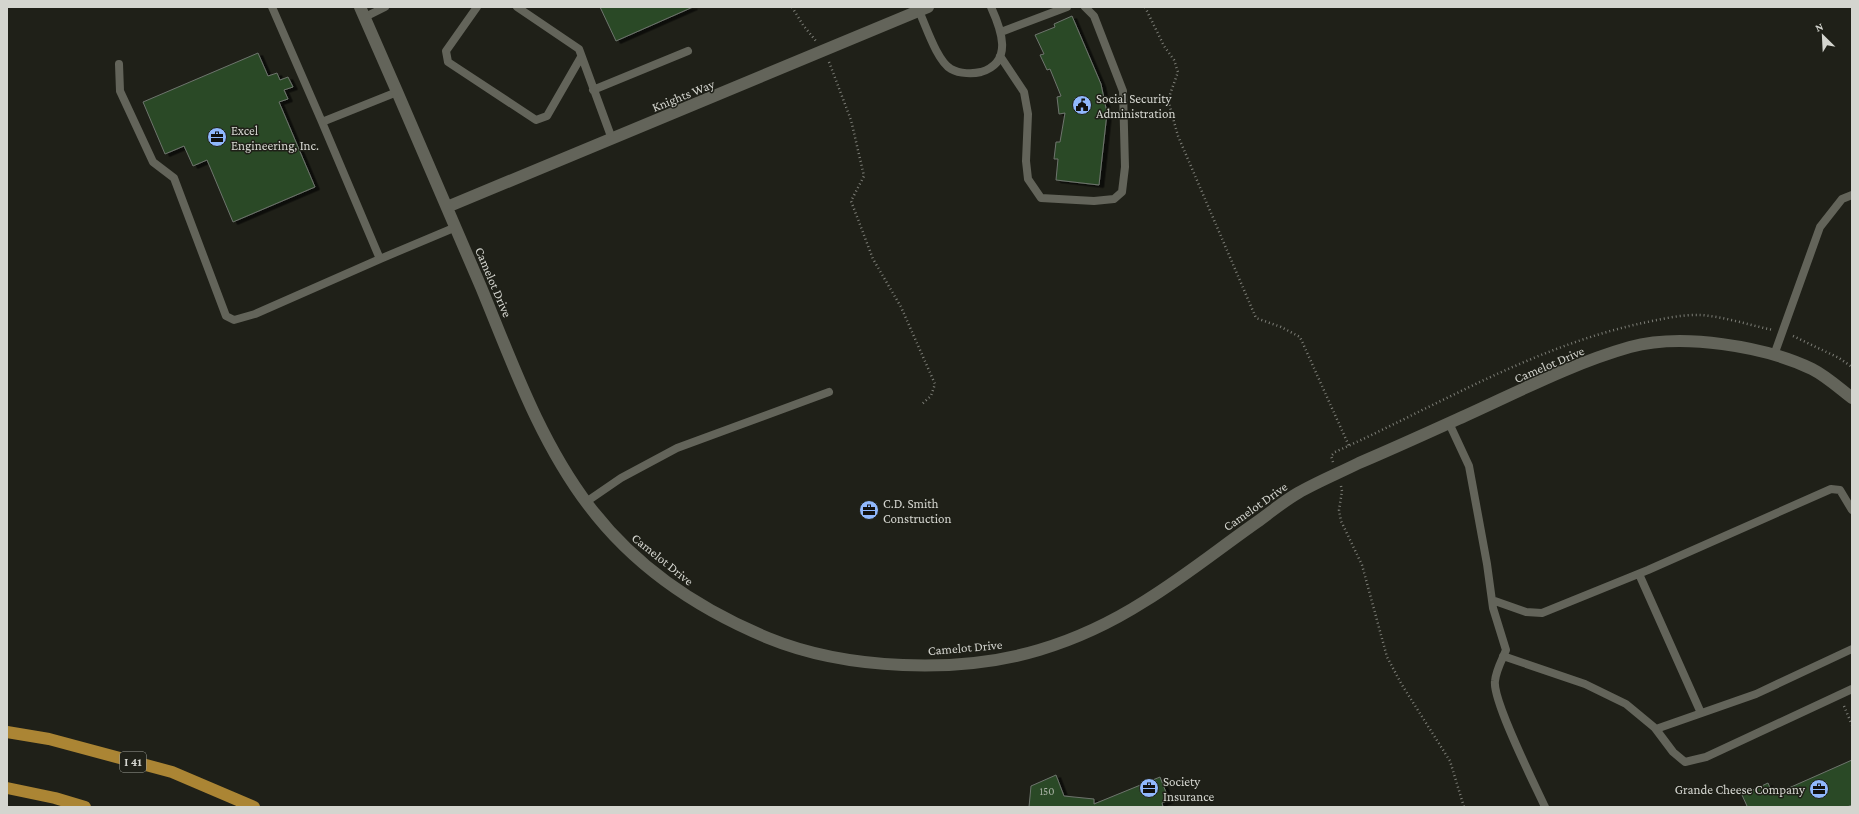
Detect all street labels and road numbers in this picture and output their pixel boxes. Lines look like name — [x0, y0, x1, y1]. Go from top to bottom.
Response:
street label: Knights Way — [650, 76, 718, 115]
street label: Camelot Drive — [472, 245, 515, 320]
street label: Camelot Drive — [1512, 343, 1587, 386]
street label: Camelot Drive — [1220, 479, 1290, 534]
street label: Camelot Drive — [629, 530, 697, 589]
street label: Camelot Drive — [927, 637, 1003, 658]
road number: I 41 — [120, 752, 146, 772]

